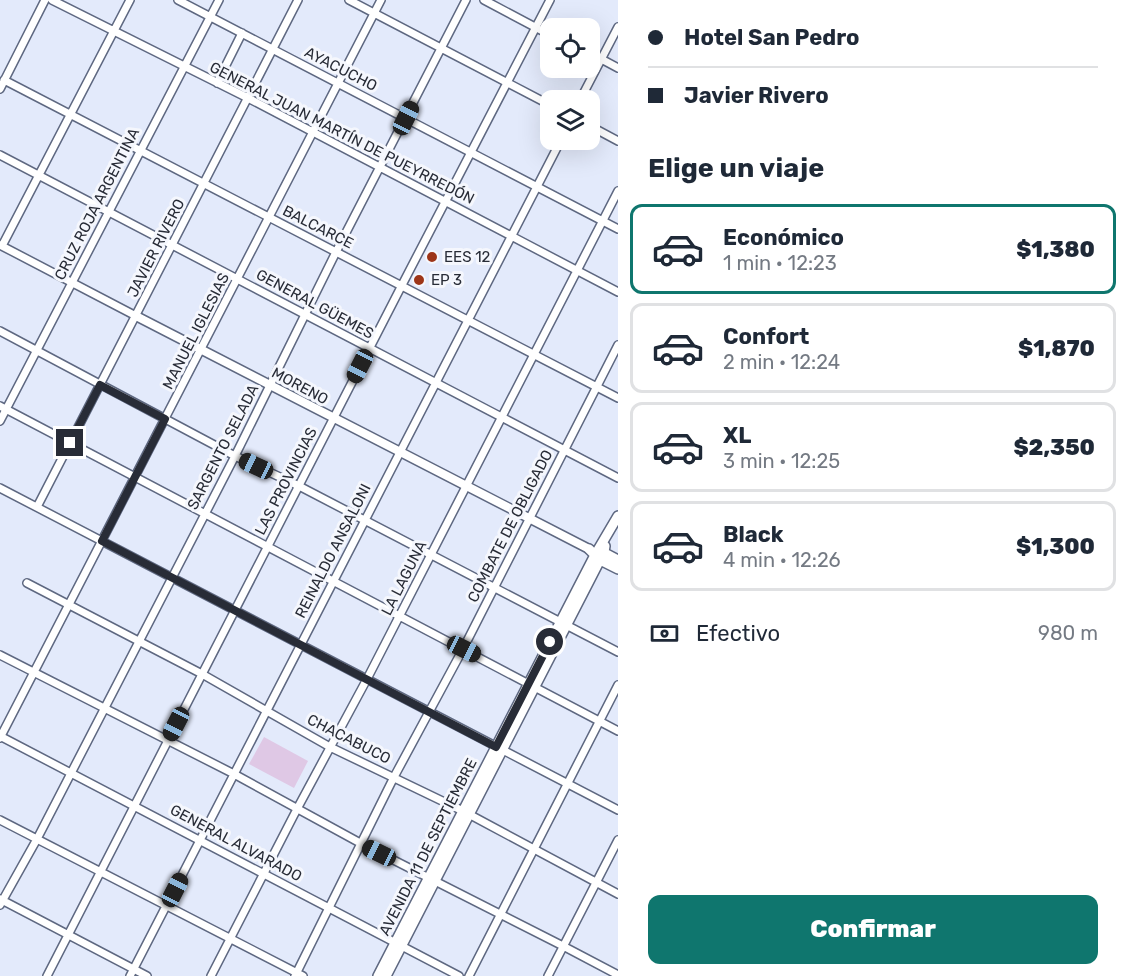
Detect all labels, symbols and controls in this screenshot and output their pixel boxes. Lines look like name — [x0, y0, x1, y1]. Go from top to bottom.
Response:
map controls — [540, 18, 600, 150]
button: locate — [540, 18, 600, 78]
text: Hotel San Pedro — [684, 24, 860, 51]
street label: AYACUCHO — [302, 43, 380, 95]
street label: GENERAL JUAN MARTÍN DE PUEYRREDÓN — [207, 58, 477, 208]
text: Javier Rivero — [684, 82, 829, 109]
button: layers — [540, 90, 600, 150]
car — [390, 98, 422, 138]
street label: CRUZ ROJA ARGENTINA — [51, 125, 143, 283]
text: Elige un viaje — [648, 152, 824, 184]
street label: JAVIER RIVERO — [123, 196, 189, 300]
street label: BALCARCE — [280, 201, 356, 253]
icon: car — [651, 222, 705, 276]
text: Económico — [723, 224, 844, 251]
text: $1,380 — [1016, 236, 1095, 263]
place label: EES 12 — [444, 248, 491, 266]
marker: EES 12 — [425, 250, 439, 264]
text: 1 min · 12:23 — [723, 251, 837, 275]
street label: GENERAL GÜEMES — [253, 265, 377, 343]
street label: MANUEL IGLESIAS — [159, 270, 233, 392]
place label: EP 3 — [431, 271, 462, 289]
marker: EP 3 — [412, 273, 426, 287]
icon: car — [651, 321, 705, 375]
text: Confort — [723, 323, 809, 350]
text: $1,870 — [1018, 335, 1095, 362]
car — [344, 346, 376, 386]
text: 2 min · 12:24 — [723, 350, 840, 374]
street label: MORENO — [269, 364, 331, 408]
street label: SARGENTO SELADA — [184, 381, 262, 513]
icon: car — [651, 420, 705, 474]
text: XL — [723, 422, 751, 449]
street label: LAS PROVINCIAS — [251, 424, 321, 538]
route end — [56, 429, 83, 456]
text: $2,350 — [1013, 434, 1095, 461]
street label: COMBATE DE OBLIGADO — [464, 447, 556, 605]
text: 3 min · 12:25 — [723, 449, 840, 473]
car — [236, 450, 276, 482]
street label: REINALDO ANSALONI — [291, 481, 375, 621]
icon: car — [651, 519, 705, 573]
text: Black — [723, 521, 784, 548]
text: $1,300 — [1016, 533, 1095, 560]
street label: LA LAGUNA — [378, 538, 430, 618]
text: 4 min · 12:26 — [723, 548, 841, 572]
icon: cash — [648, 617, 681, 650]
text: Efectivo — [696, 620, 780, 647]
text: 980 m — [1038, 621, 1098, 645]
route start — [536, 628, 563, 655]
car — [444, 633, 484, 665]
car — [160, 704, 192, 744]
street label: CHACABUCO — [304, 710, 394, 768]
street label: AVENIDA 11 DE SEPTIEMBRE — [375, 755, 481, 939]
street label: GENERAL ALVARADO — [167, 801, 305, 885]
car — [359, 837, 399, 869]
car — [159, 870, 191, 910]
button: Confirmar — [648, 895, 1098, 964]

